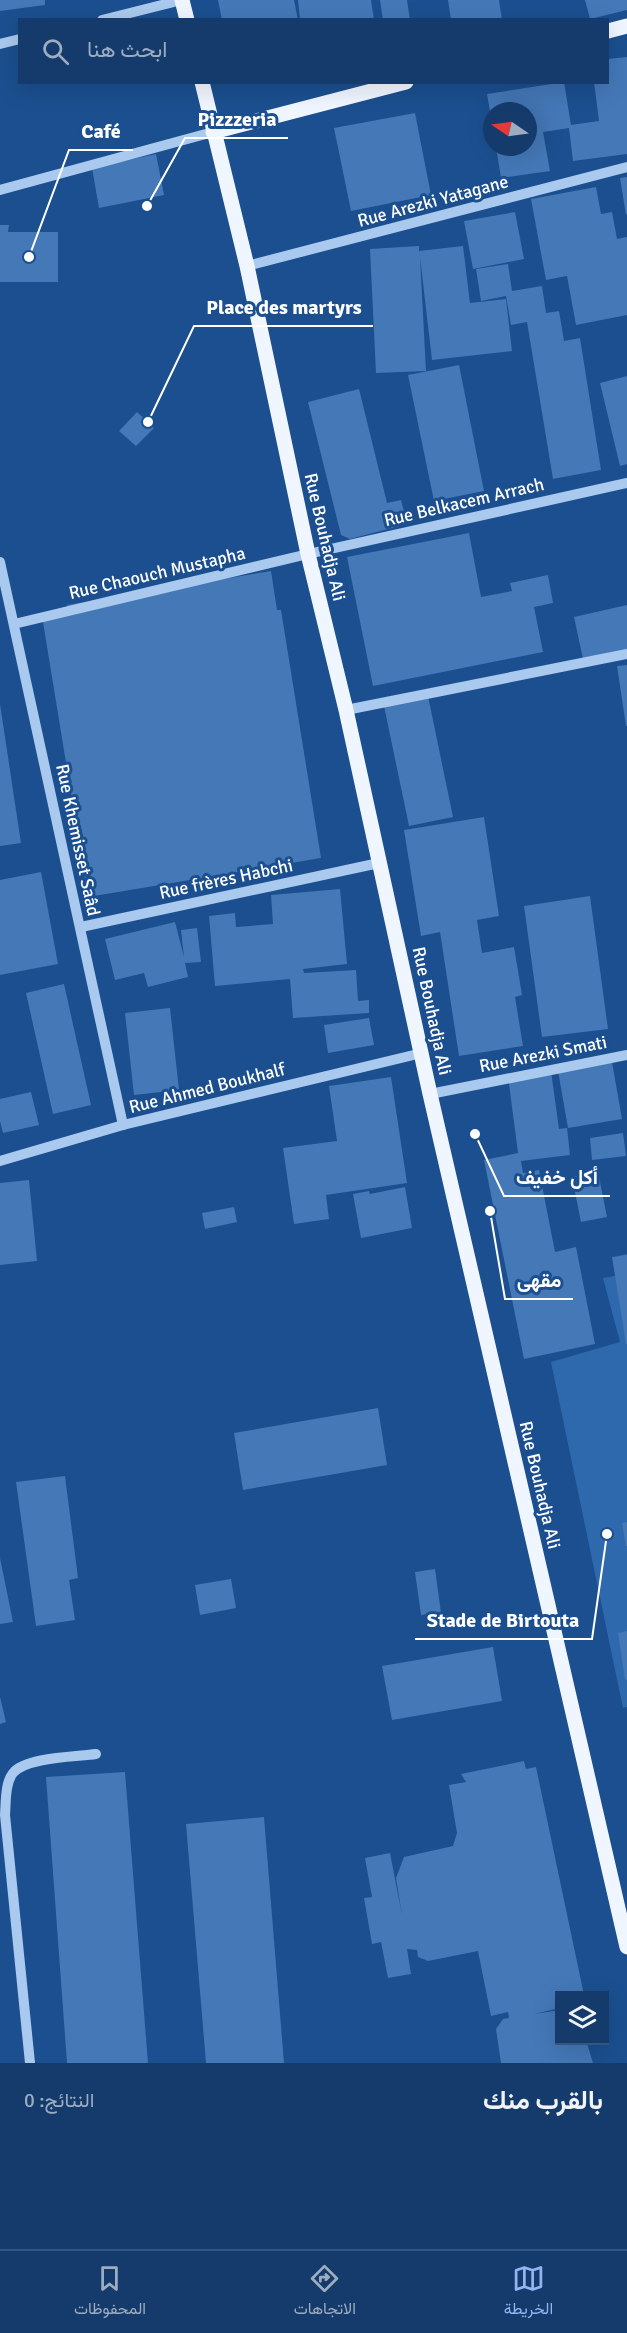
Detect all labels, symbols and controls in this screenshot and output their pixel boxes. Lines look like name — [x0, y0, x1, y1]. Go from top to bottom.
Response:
search box — [18, 18, 609, 84]
icon: search — [39, 35, 72, 68]
text: ابحث هنا — [87, 36, 167, 63]
callout: Pizzzeria — [185, 100, 288, 138]
north arrow — [483, 102, 537, 156]
text: Pizzzeria — [197, 107, 277, 132]
callout: Café — [69, 112, 133, 150]
text: Café — [81, 119, 121, 144]
street label: Rue Arezki Yatagane — [355, 170, 511, 232]
callout: Place des martyrs — [194, 288, 373, 326]
text: Place des martyrs — [206, 295, 362, 320]
street label: Rue Bouhadja Ali — [300, 471, 350, 603]
street label: Rue Belkacem Arrach — [382, 473, 546, 531]
street label: Rue Chaouch Mustapha — [67, 542, 247, 604]
street label: Rue Khemisset Saâd — [51, 762, 105, 918]
street label: Rue frères Habchi — [157, 854, 295, 904]
street label: Rue Bouhadja Ali — [408, 945, 456, 1077]
street label: Rue Arezki Smati — [477, 1031, 609, 1077]
street label: Rue Ahmed Boukhalf — [127, 1058, 288, 1118]
callout: أكل خفيف — [504, 1158, 610, 1196]
text: أكل خفيف — [516, 1165, 598, 1190]
callout: مقهى — [505, 1261, 573, 1299]
text: مقهى — [517, 1268, 562, 1293]
street label: Rue Bouhadja Ali — [515, 1419, 565, 1551]
callout: Stade de Birtouta — [415, 1601, 592, 1639]
text: Stade de Birtouta — [427, 1608, 579, 1633]
map controls — [555, 1991, 609, 2045]
button: layers — [555, 1991, 609, 2045]
text: بالقرب منك — [483, 2085, 603, 2117]
text: النتائج: 0 — [24, 2088, 95, 2113]
tab: المحفوظات — [74, 2262, 146, 2323]
tab: الاتجاهات — [294, 2262, 356, 2323]
tab: الخريطة — [504, 2262, 553, 2323]

